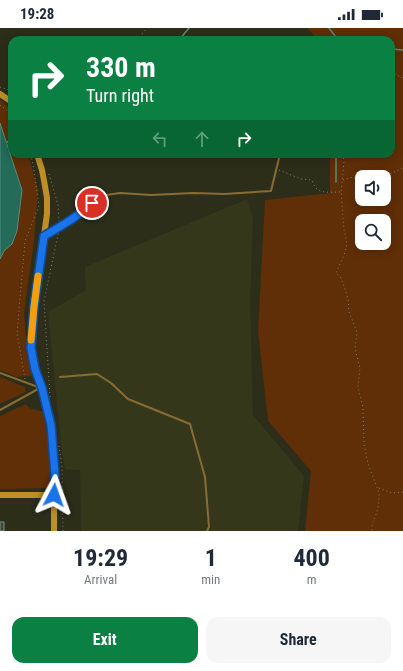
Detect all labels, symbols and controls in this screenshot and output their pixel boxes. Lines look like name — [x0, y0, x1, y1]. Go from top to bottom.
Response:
text: 19:28 — [20, 5, 54, 23]
text: 330 m — [86, 51, 156, 84]
icon: right — [20, 52, 72, 104]
text: Turn right — [86, 85, 154, 106]
icon: left — [149, 128, 171, 150]
icon: ahead — [191, 128, 213, 150]
icon: right — [233, 128, 255, 150]
map controls — [355, 170, 391, 250]
button: sound — [355, 170, 391, 206]
pin — [75, 186, 109, 220]
icon: arrive — [81, 192, 103, 214]
button: search — [355, 214, 391, 250]
position arrow — [33, 474, 75, 516]
text: 19:29 — [73, 544, 128, 572]
text: 1 — [205, 544, 217, 572]
text: 400 — [293, 544, 330, 572]
text: Arrival — [84, 572, 117, 587]
text: min — [201, 572, 220, 587]
text: m — [307, 572, 317, 587]
button: Exit — [12, 617, 198, 663]
button: Share — [206, 617, 391, 663]

